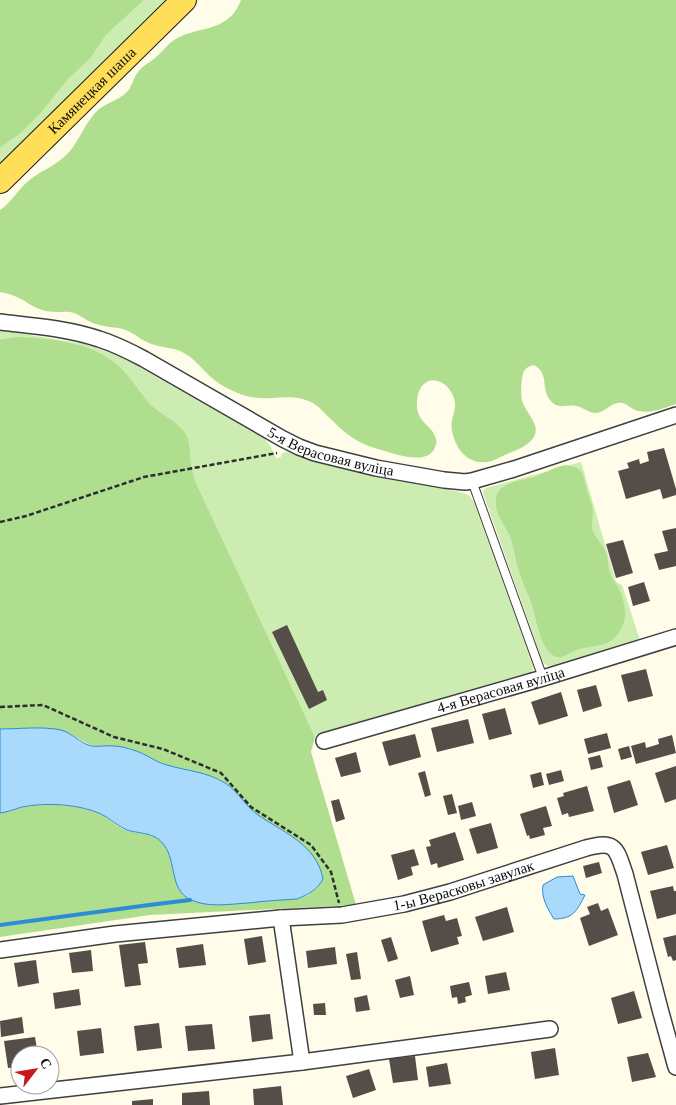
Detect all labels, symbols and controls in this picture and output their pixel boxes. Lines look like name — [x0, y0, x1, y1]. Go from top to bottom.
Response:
street label: Камянецкая шаша — [45, 44, 139, 137]
street label: 5-я Верасовая вуліца — [265, 424, 395, 479]
street label: 4-я Верасовая вуліца — [435, 664, 567, 716]
street label: 1-ы Верасковы завулак — [392, 857, 537, 914]
north arrow — [10, 1045, 60, 1095]
text: С — [37, 1055, 55, 1072]

